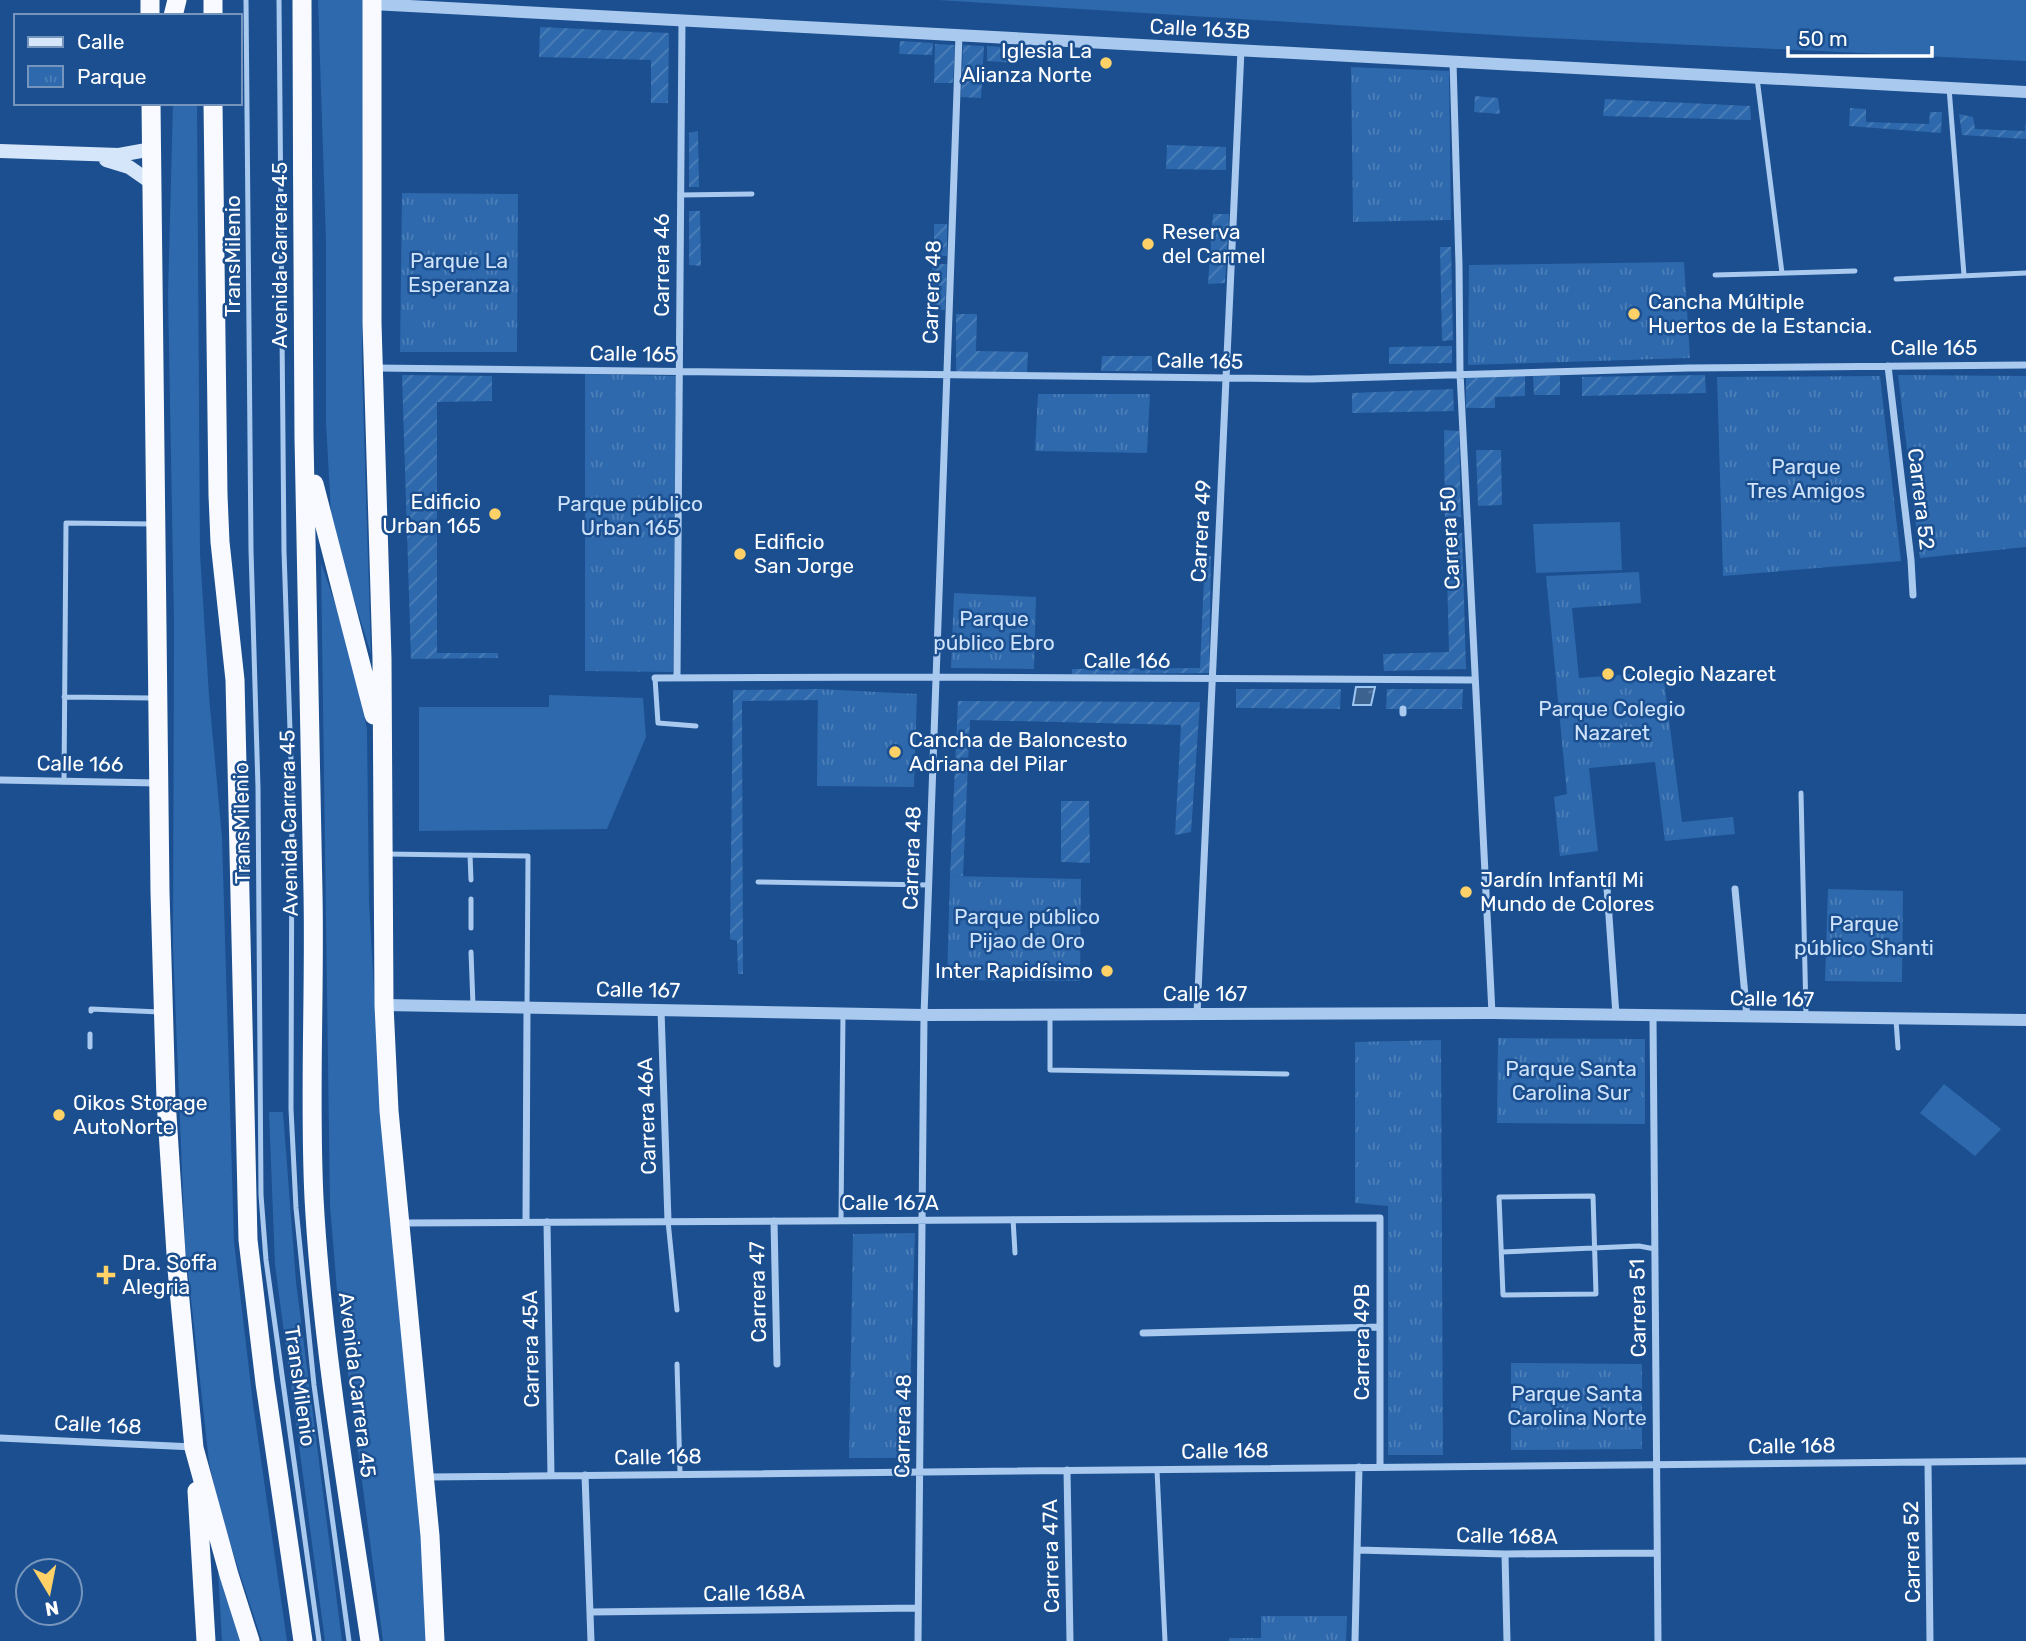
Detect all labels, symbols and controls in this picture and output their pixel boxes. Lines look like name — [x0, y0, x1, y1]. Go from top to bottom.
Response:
street label: Calle 163B — [1149, 13, 1251, 44]
legend — [14, 14, 242, 105]
scale bar — [1788, 14, 1932, 58]
text: 50 m — [1798, 26, 1848, 51]
text: Calle — [77, 29, 125, 54]
place label: Iglesia La Alianza Norte — [961, 38, 1092, 87]
marker: Iglesia La Alianza Norte — [1098, 55, 1114, 71]
text: Parque — [77, 64, 147, 89]
street label: Avenida Carrera 45 — [267, 162, 292, 348]
street label: TransMilenio — [220, 195, 245, 317]
street label: Carrera 46 — [649, 213, 674, 317]
place label: Reserva del Carmel — [1162, 219, 1266, 268]
marker: Reserva del Carmel — [1140, 236, 1156, 252]
street label: Carrera 48 — [917, 240, 946, 344]
park label: Parque La Esperanza — [408, 248, 510, 297]
place label: Cancha Múltiple Huertos de la Estancia. — [1648, 289, 1872, 338]
marker: Cancha Múltiple Huertos de la Estancia. — [1626, 306, 1642, 322]
street label: Calle 165 — [1891, 335, 1977, 360]
street label: Calle 165 — [589, 340, 677, 367]
street label: Calle 165 — [1156, 347, 1244, 374]
street label: Carrera 52 — [1903, 447, 1940, 551]
park label: Parque Tres Amigos — [1747, 454, 1865, 503]
street label: Carrera 49 — [1185, 479, 1216, 583]
street label: Carrera 50 — [1434, 486, 1465, 590]
place label: Edificio Urban 165 — [382, 489, 481, 538]
park label: Parque público Urban 165 — [557, 491, 703, 540]
marker: Edificio Urban 165 — [487, 506, 503, 522]
place label: Edificio San Jorge — [754, 529, 854, 578]
marker: Edificio San Jorge — [732, 546, 748, 562]
park label: Parque público Ebro — [933, 606, 1055, 655]
street label: Calle 166 — [1083, 648, 1171, 673]
place label: Colegio Nazaret — [1622, 661, 1776, 686]
marker: Colegio Nazaret — [1600, 666, 1616, 682]
park label: Parque Colegio Nazaret — [1538, 696, 1686, 745]
place label: Cancha de Baloncesto Adriana del Pilar — [909, 727, 1128, 776]
street label: Avenida Carrera 45 — [274, 729, 303, 917]
marker: Cancha de Baloncesto Adriana del Pilar — [887, 744, 903, 760]
street label: Calle 166 — [36, 750, 124, 777]
street label: TransMilenio — [228, 762, 255, 884]
street label: Carrera 48 — [897, 806, 926, 910]
place label: Jardín Infantíl Mi Mundo de Colores — [1480, 867, 1655, 916]
marker: Jardín Infantíl Mi Mundo de Colores — [1458, 884, 1474, 900]
park label: Parque público Pijao de Oro — [954, 904, 1100, 953]
park label: Parque público Shanti — [1794, 911, 1934, 960]
place label: Inter Rapidísimo — [935, 958, 1093, 983]
marker: Inter Rapidísimo — [1099, 963, 1115, 979]
street label: Calle 167 — [596, 976, 681, 1003]
street label: Calle 167 — [1163, 981, 1247, 1006]
street label: Calle 167 — [1730, 985, 1815, 1012]
park label: Parque Santa Carolina Sur — [1505, 1056, 1637, 1105]
street label: Carrera 46A — [632, 1057, 661, 1175]
place label: Oikos Storage AutoNorte — [73, 1090, 208, 1139]
marker: Oikos Storage AutoNorte — [51, 1107, 67, 1123]
street label: Calle 167A — [841, 1190, 939, 1215]
street label: Carrera 47 — [744, 1241, 771, 1343]
place label: Dra. Soffa Alegria — [122, 1250, 217, 1299]
street label: Carrera 51 — [1624, 1258, 1651, 1358]
marker: Dra. Soffa Alegria — [96, 1265, 116, 1285]
street label: Carrera 49B — [1349, 1284, 1374, 1401]
street label: Carrera 45A — [517, 1290, 544, 1408]
street label: Avenida Carrera 45 — [334, 1291, 381, 1479]
street label: TransMilenio — [280, 1324, 321, 1448]
street label: Carrera 48 — [889, 1374, 916, 1478]
park label: Parque Santa Carolina Norte — [1507, 1381, 1647, 1430]
street label: Calle 168 — [54, 1410, 142, 1439]
street label: Calle 168 — [1748, 1432, 1836, 1459]
street label: Calle 168 — [1181, 1437, 1269, 1464]
street label: Calle 168 — [614, 1443, 702, 1470]
street label: Carrera 47A — [1037, 1499, 1064, 1613]
street label: Carrera 52 — [1898, 1501, 1925, 1603]
street label: Calle 168A — [1456, 1522, 1558, 1549]
north arrow — [14, 1557, 84, 1627]
street label: Calle 168A — [703, 1579, 805, 1606]
text: N — [43, 1596, 61, 1621]

